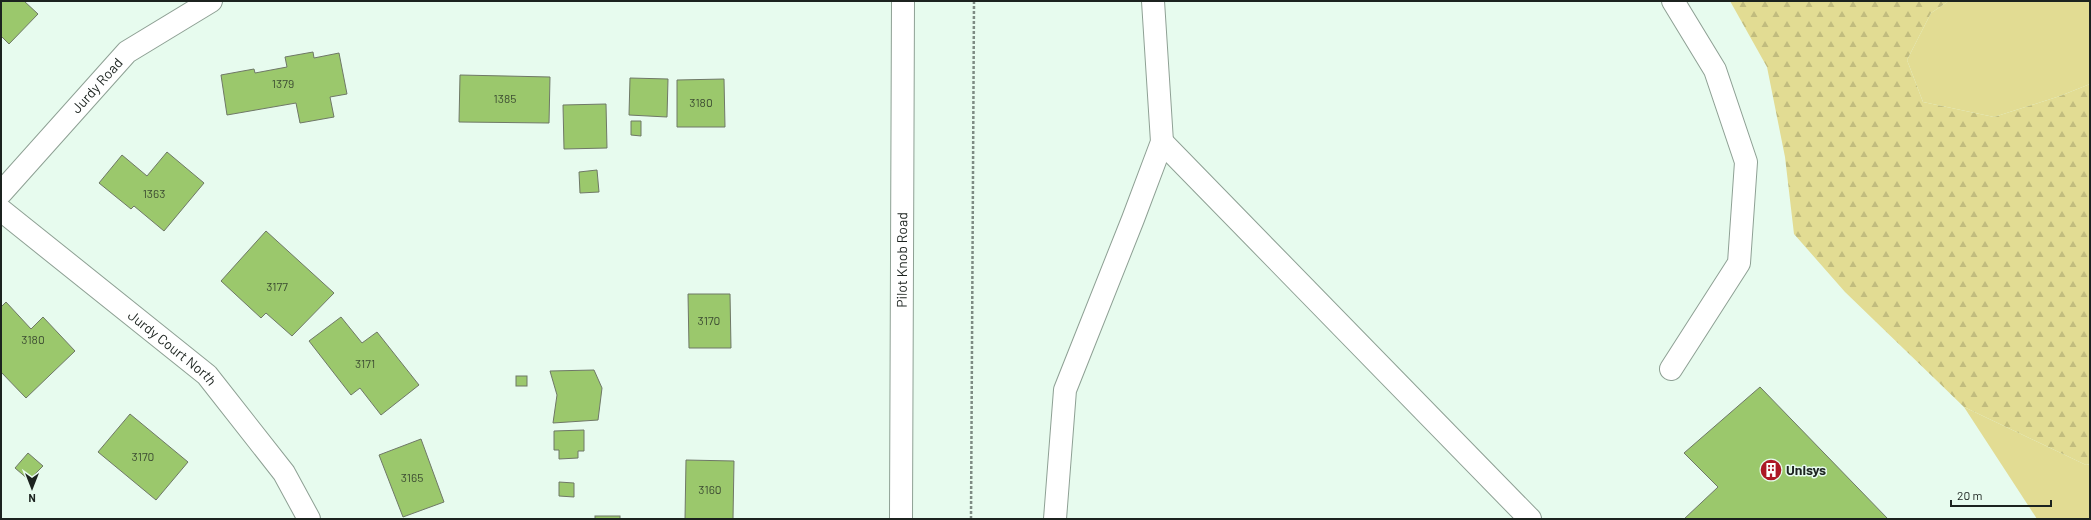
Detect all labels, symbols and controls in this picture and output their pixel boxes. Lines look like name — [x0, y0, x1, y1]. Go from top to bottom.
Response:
street label: Jurdy Road — [67, 54, 126, 117]
house number: 1379 — [272, 76, 294, 90]
house number: 1385 — [494, 91, 516, 105]
house number: 3180 — [689, 95, 713, 109]
house number: 1363 — [143, 186, 165, 200]
street label: Pilot Knob Road — [893, 212, 910, 308]
house number: 3177 — [266, 279, 288, 293]
street label: Jurdy Court North — [125, 306, 221, 388]
house number: 3170 — [698, 313, 720, 327]
house number: 3180 — [21, 332, 45, 346]
house number: 3171 — [355, 356, 375, 370]
house number: 3170 — [132, 449, 154, 463]
building icon: Unisys — [1758, 457, 1784, 483]
place label: Unisys — [1786, 461, 1826, 478]
north arrow — [12, 468, 52, 508]
house number: 3165 — [401, 470, 423, 484]
house number: 3160 — [698, 482, 722, 496]
scale bar — [1951, 482, 2051, 508]
text: 20 m — [1957, 488, 1983, 502]
text: N — [28, 492, 36, 505]

